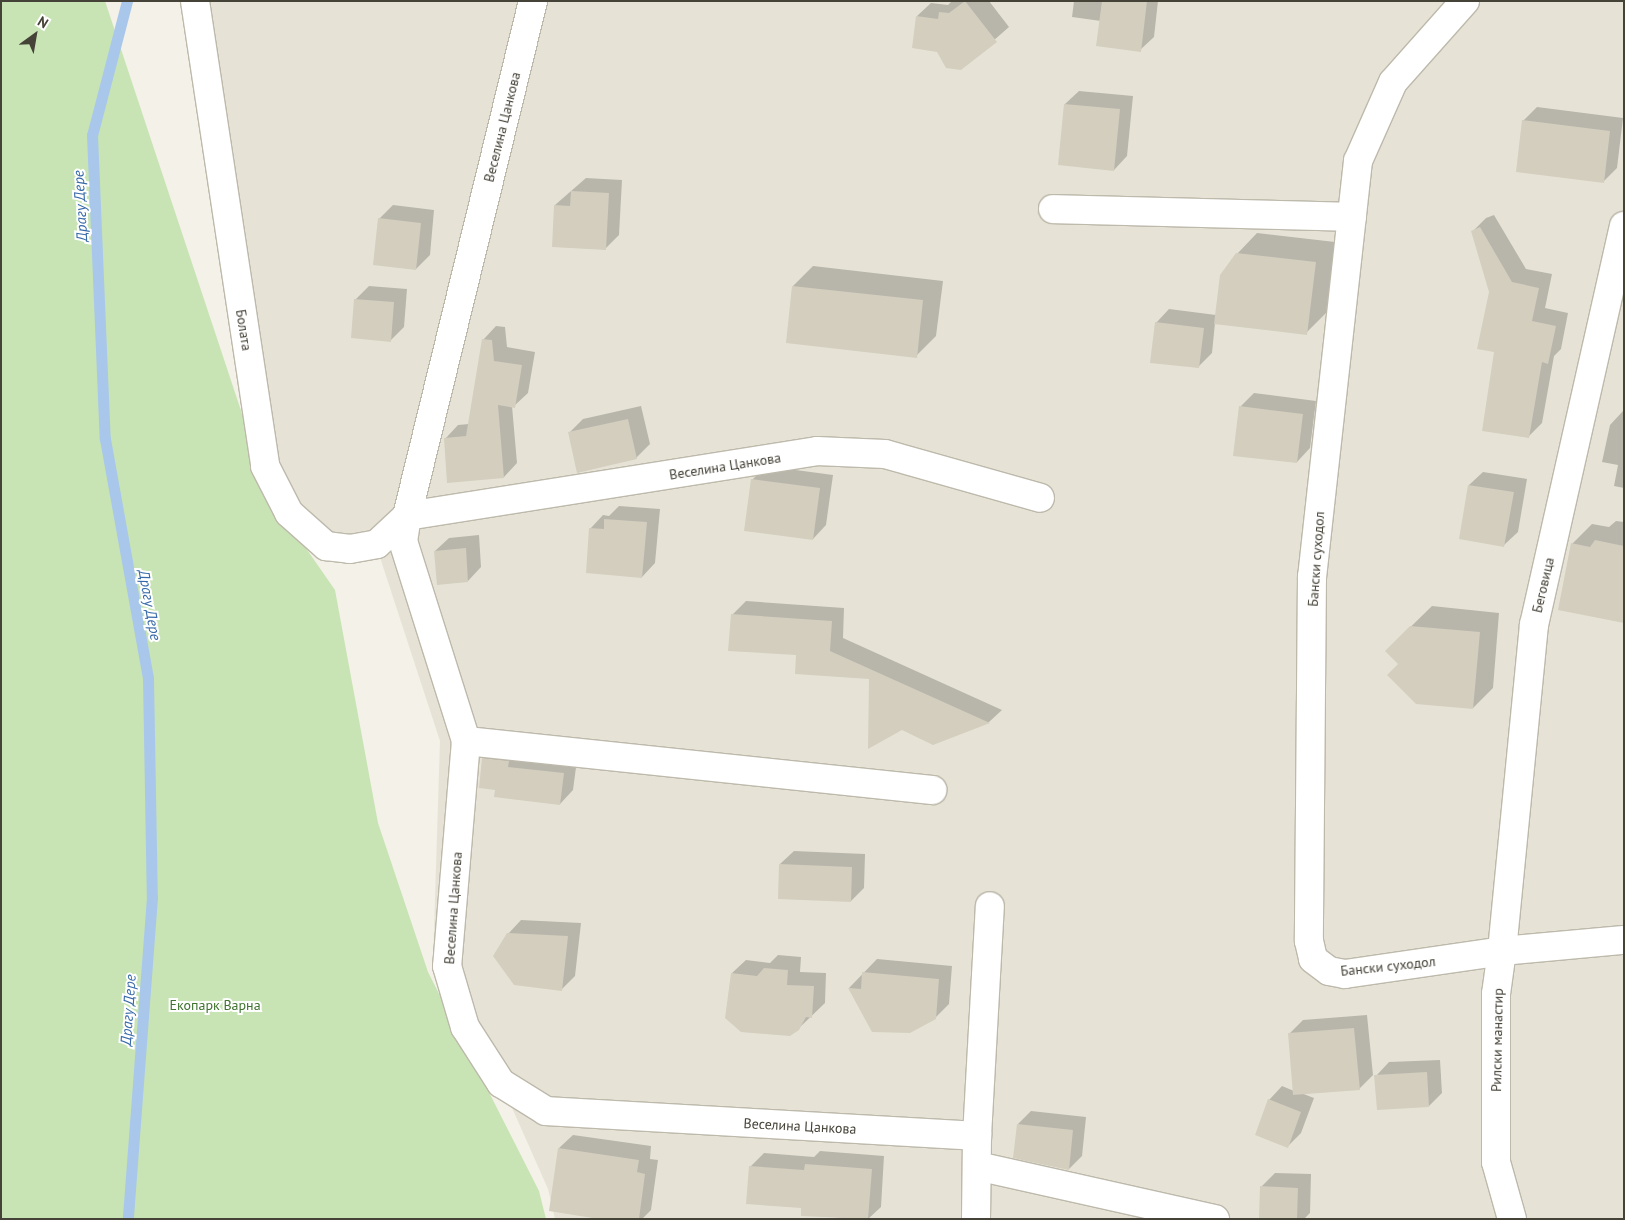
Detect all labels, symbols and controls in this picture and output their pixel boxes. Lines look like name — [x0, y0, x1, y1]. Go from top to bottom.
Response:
north arrow — [10, 10, 60, 60]
text: N — [34, 12, 52, 32]
street label: Веселина Цанкова — [480, 70, 524, 184]
water label: Драгу Дере — [69, 169, 91, 243]
street label: Болата — [232, 308, 256, 352]
street label: Веселина Цанкова — [668, 449, 782, 483]
street label: Бански суходол — [1304, 511, 1328, 607]
street label: Беговица — [1528, 556, 1558, 614]
water label: Драгу Дере — [135, 568, 165, 642]
street label: Веселина Цанкова — [441, 851, 465, 965]
street label: Бански суходол — [1340, 953, 1436, 979]
water label: Драгу Дере — [117, 973, 139, 1047]
street label: Рилски манастир — [1488, 988, 1506, 1092]
park label: Екопарк Варна — [169, 997, 261, 1013]
street label: Веселина Цанкова — [743, 1115, 857, 1137]

